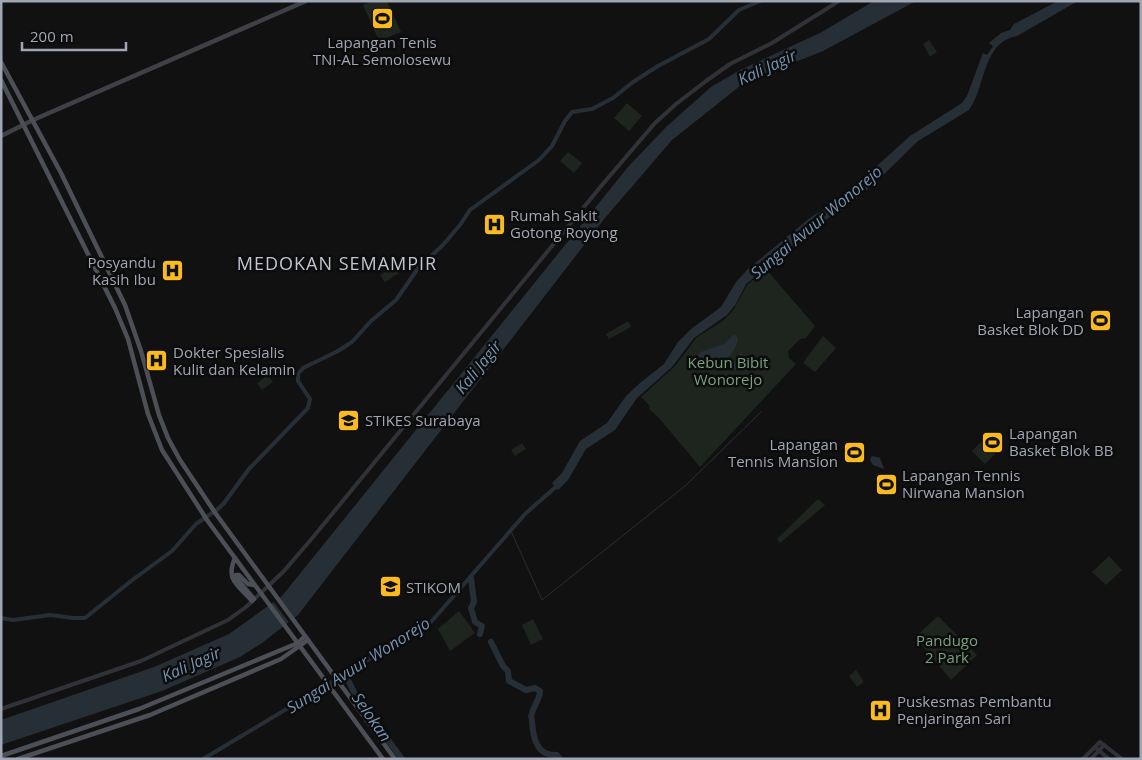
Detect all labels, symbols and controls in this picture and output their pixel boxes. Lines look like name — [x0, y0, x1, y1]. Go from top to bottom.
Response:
sports icon: Lapangan Tenis TNI-AL Semolosewu — [370, 7, 394, 31]
scale bar — [22, 20, 126, 52]
text: 200 m — [30, 26, 74, 46]
place label: Lapangan Tenis TNI-AL Semolosewu — [313, 32, 451, 69]
water label: Kali Jagir — [734, 44, 800, 90]
water label: Sungai Avuur Wonorejo — [746, 160, 886, 284]
place label: Rumah Sakit Gotong Royong — [510, 205, 618, 242]
hospital icon: Rumah Sakit Gotong Royong — [482, 212, 506, 236]
district label: MEDOKAN SEMAMPIR — [237, 251, 437, 275]
place label: Posyandu Kasih Ibu — [87, 252, 156, 289]
hospital icon: Posyandu Kasih Ibu — [160, 259, 184, 283]
place label: Lapangan Basket Blok DD — [977, 302, 1084, 339]
sports icon: Lapangan Basket Blok DD — [1088, 309, 1112, 333]
water label: Kali Jagir — [450, 335, 507, 398]
place label: Dokter Spesialis Kulit dan Kelamin — [173, 342, 295, 379]
hospital icon: Dokter Spesialis Kulit dan Kelamin — [145, 349, 169, 373]
park label: Kebun Bibit Wonorejo — [688, 352, 768, 389]
school or university icon: STIKES Surabaya — [337, 408, 361, 432]
place label: STIKES Surabaya — [365, 410, 481, 430]
place label: Lapangan Basket Blok BB — [1009, 423, 1113, 460]
sports icon: Lapangan Basket Blok BB — [981, 430, 1005, 454]
place label: Lapangan Tennis Mansion — [728, 434, 838, 471]
sports icon: Lapangan Tennis Mansion — [842, 441, 866, 465]
place label: Lapangan Tennis Nirwana Mansion — [902, 465, 1025, 502]
sports icon: Lapangan Tennis Nirwana Mansion — [874, 472, 898, 496]
school or university icon: STIKOM — [378, 575, 402, 599]
place label: STIKOM — [406, 577, 461, 597]
water label: Sungai Avuur Wonorejo — [282, 612, 434, 718]
park label: Pandugo 2 Park — [916, 630, 978, 667]
water label: Kali Jagir — [158, 641, 225, 687]
water label: Selokan — [347, 688, 397, 746]
place label: Puskesmas Pembantu Penjaringan Sari — [897, 691, 1052, 728]
hospital icon: Puskesmas Pembantu Penjaringan Sari — [869, 698, 893, 722]

